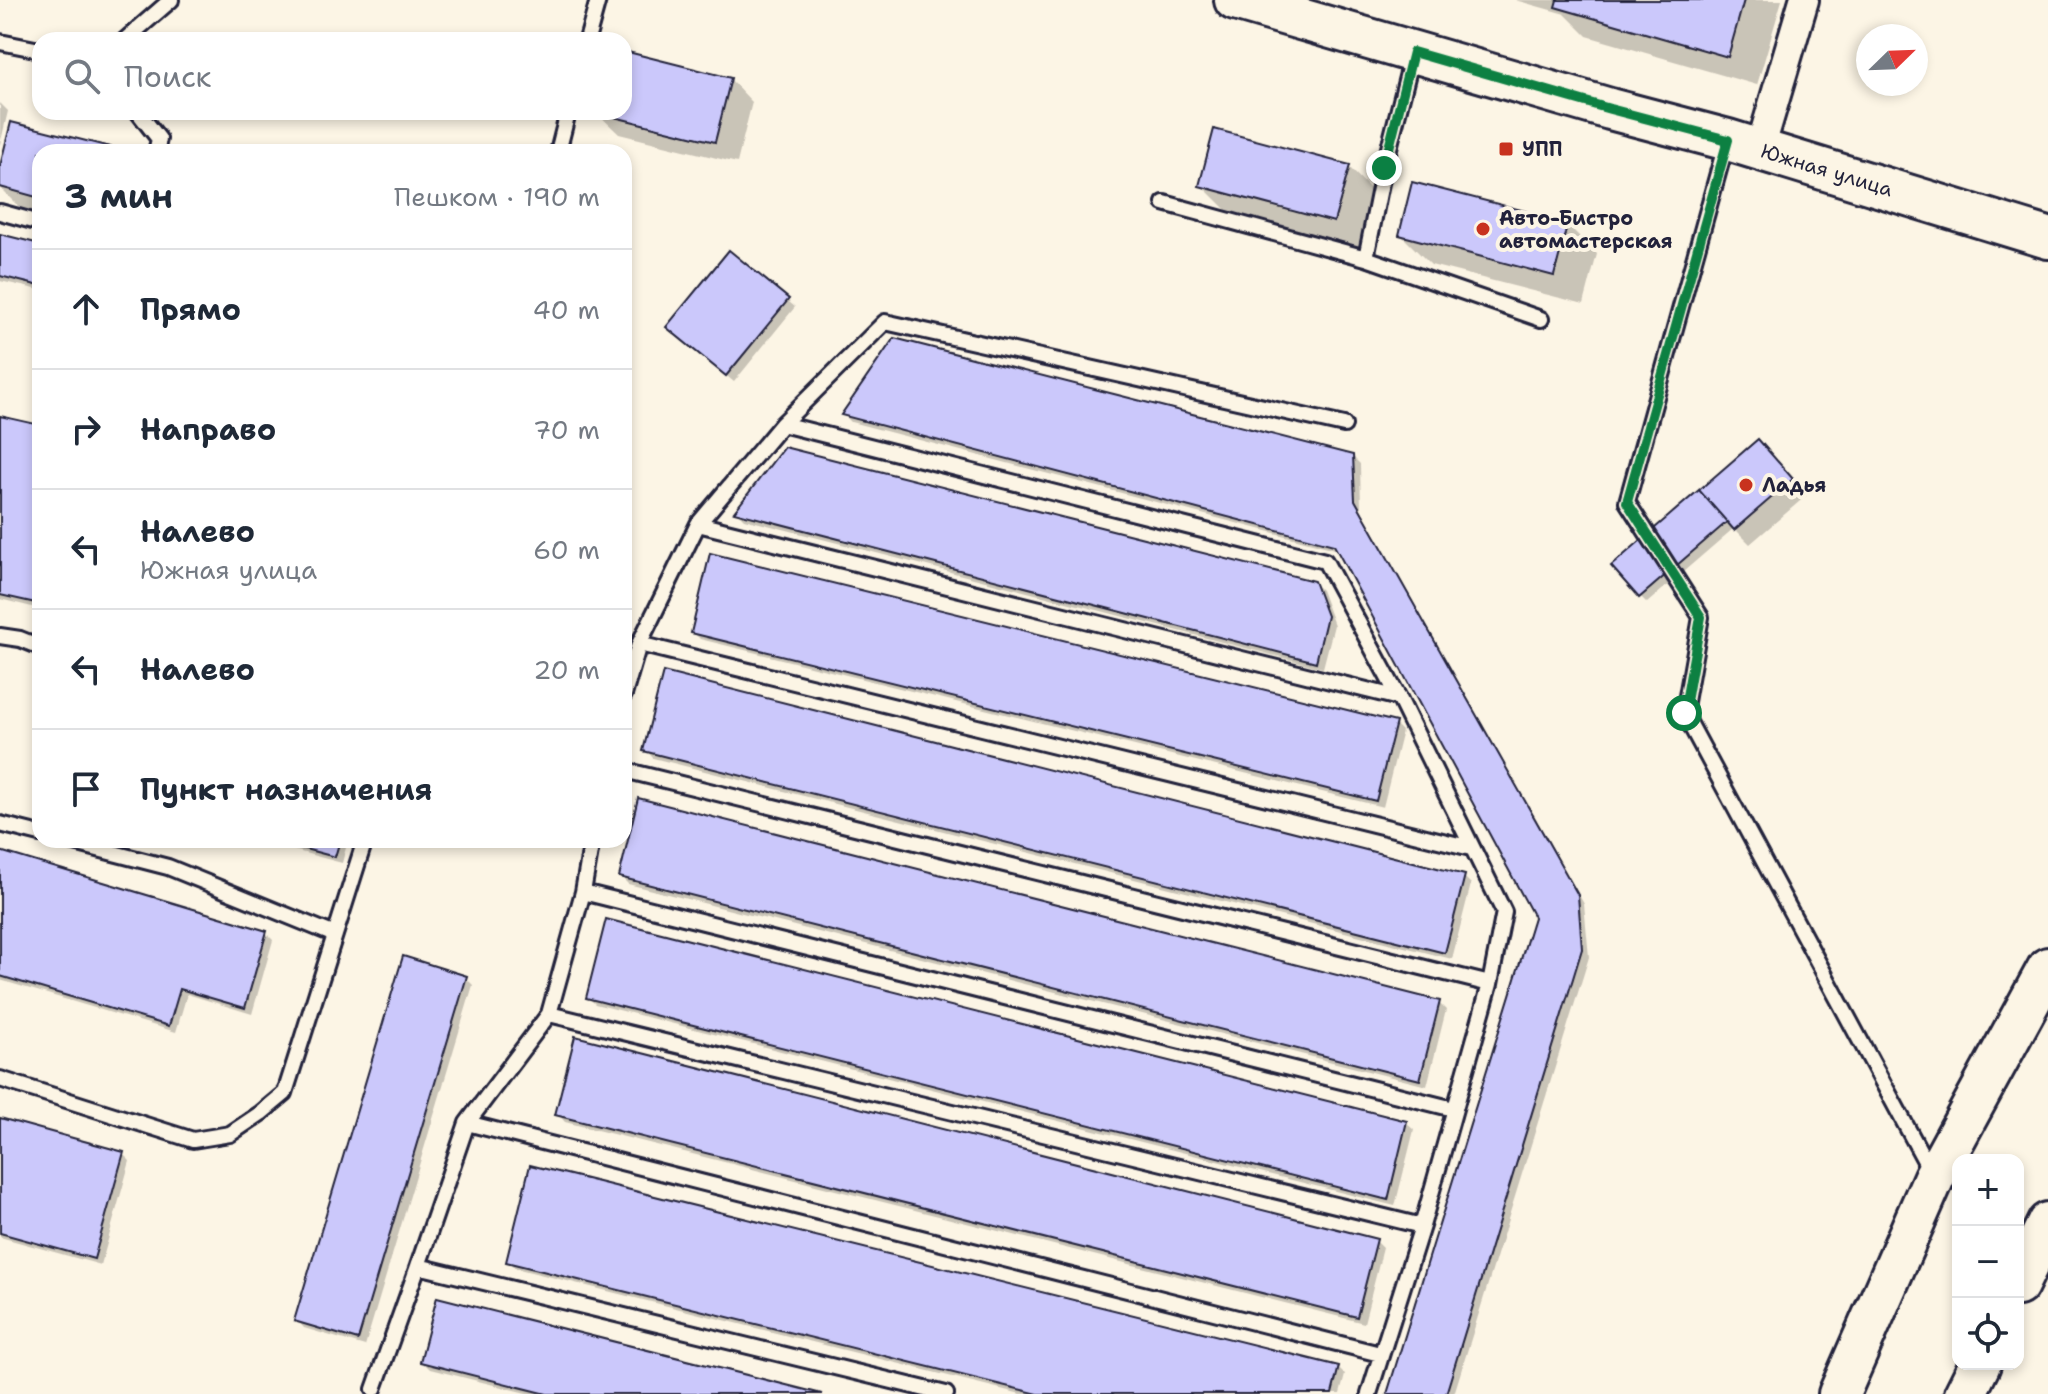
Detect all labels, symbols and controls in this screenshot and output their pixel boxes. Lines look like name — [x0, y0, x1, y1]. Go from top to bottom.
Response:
north arrow — [1856, 24, 1928, 96]
search box — [32, 32, 632, 120]
icon: search — [60, 54, 104, 98]
text: Поиск — [124, 56, 212, 97]
place label: УПП — [1522, 136, 1563, 162]
street label: Южная улица — [1758, 138, 1896, 203]
marker: УПП — [1497, 140, 1515, 158]
route end — [1366, 150, 1402, 186]
text: 3 мин — [64, 173, 173, 219]
text: Пешком · 190 m — [394, 179, 600, 214]
place label: Авто-Бистро автомастерская — [1499, 205, 1673, 254]
marker: Авто-Бистро автомастерская — [1474, 220, 1492, 238]
icon: ahead — [64, 287, 108, 331]
text: Прямо — [140, 289, 241, 330]
text: 40 m — [533, 292, 600, 327]
icon: right — [64, 407, 108, 451]
text: Направо — [140, 409, 276, 450]
text: 70 m — [533, 412, 600, 447]
place label: Ладья — [1762, 472, 1826, 498]
marker: Ладья — [1737, 476, 1755, 494]
text: Налево — [140, 511, 255, 552]
icon: left — [64, 527, 108, 571]
text: 60 m — [533, 532, 600, 567]
text: Южная улица — [140, 552, 317, 587]
icon: left — [64, 647, 108, 691]
text: Налево — [140, 649, 255, 690]
text: 20 m — [533, 652, 600, 687]
route start — [1666, 695, 1702, 731]
icon: arrive — [64, 767, 108, 811]
text: Пункт назначения — [140, 769, 432, 810]
map controls — [1952, 1154, 2024, 1370]
button: + — [1952, 1154, 2024, 1226]
button: − — [1952, 1226, 2024, 1298]
button: locate — [1952, 1298, 2024, 1370]

